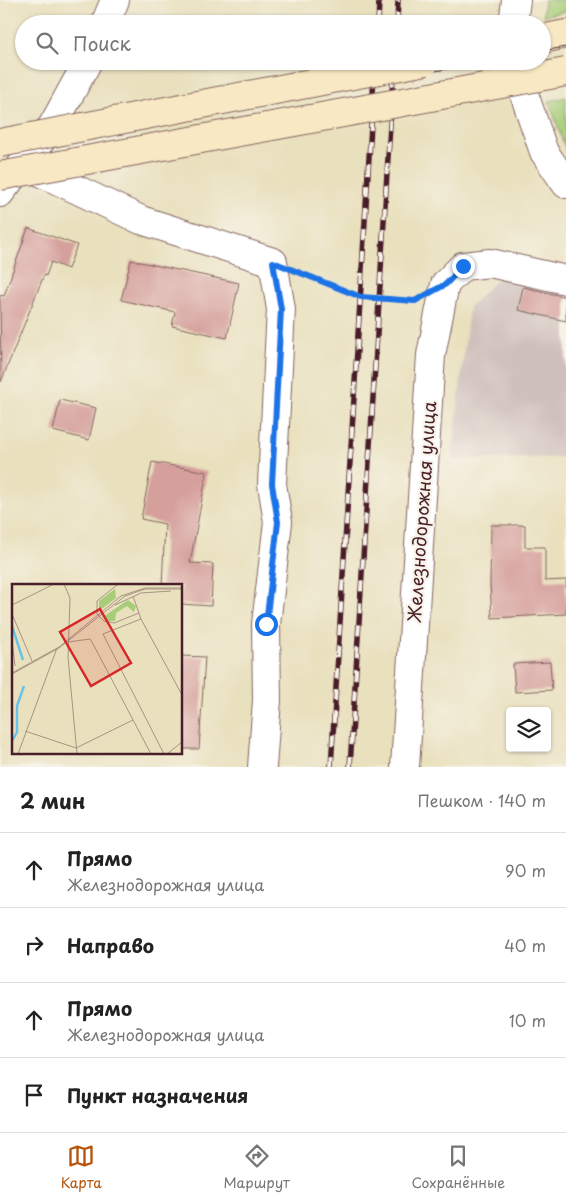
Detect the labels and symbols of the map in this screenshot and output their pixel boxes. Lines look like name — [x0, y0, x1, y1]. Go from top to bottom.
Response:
route end — [452, 255, 475, 278]
street label: Железнодорожная улица — [400, 400, 442, 624]
inset map — [12, 584, 182, 754]
route start — [255, 613, 278, 636]

